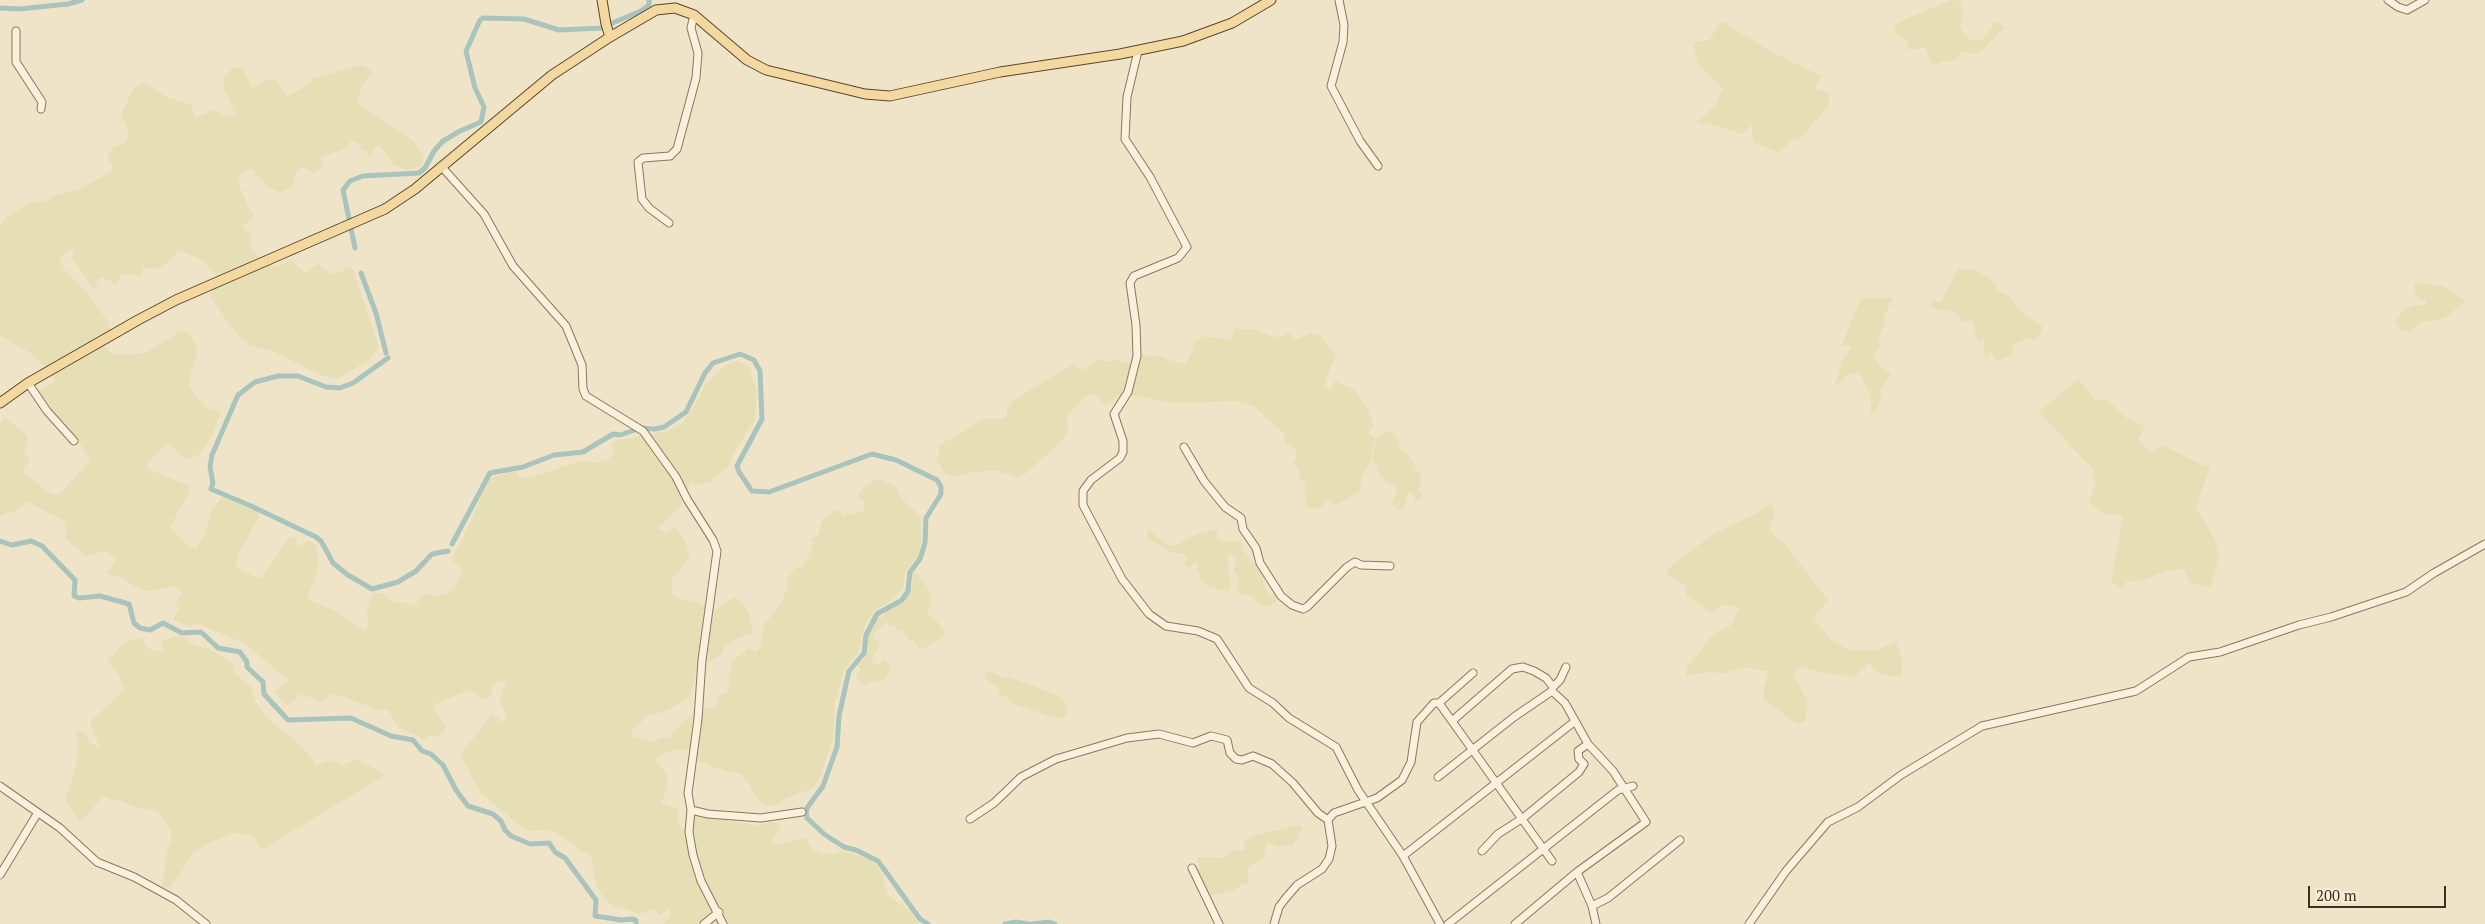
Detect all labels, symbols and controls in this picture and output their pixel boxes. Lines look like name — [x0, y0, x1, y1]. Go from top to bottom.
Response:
scale bar — [2310, 876, 2448, 908]
text: 200 m — [2316, 885, 2357, 905]

